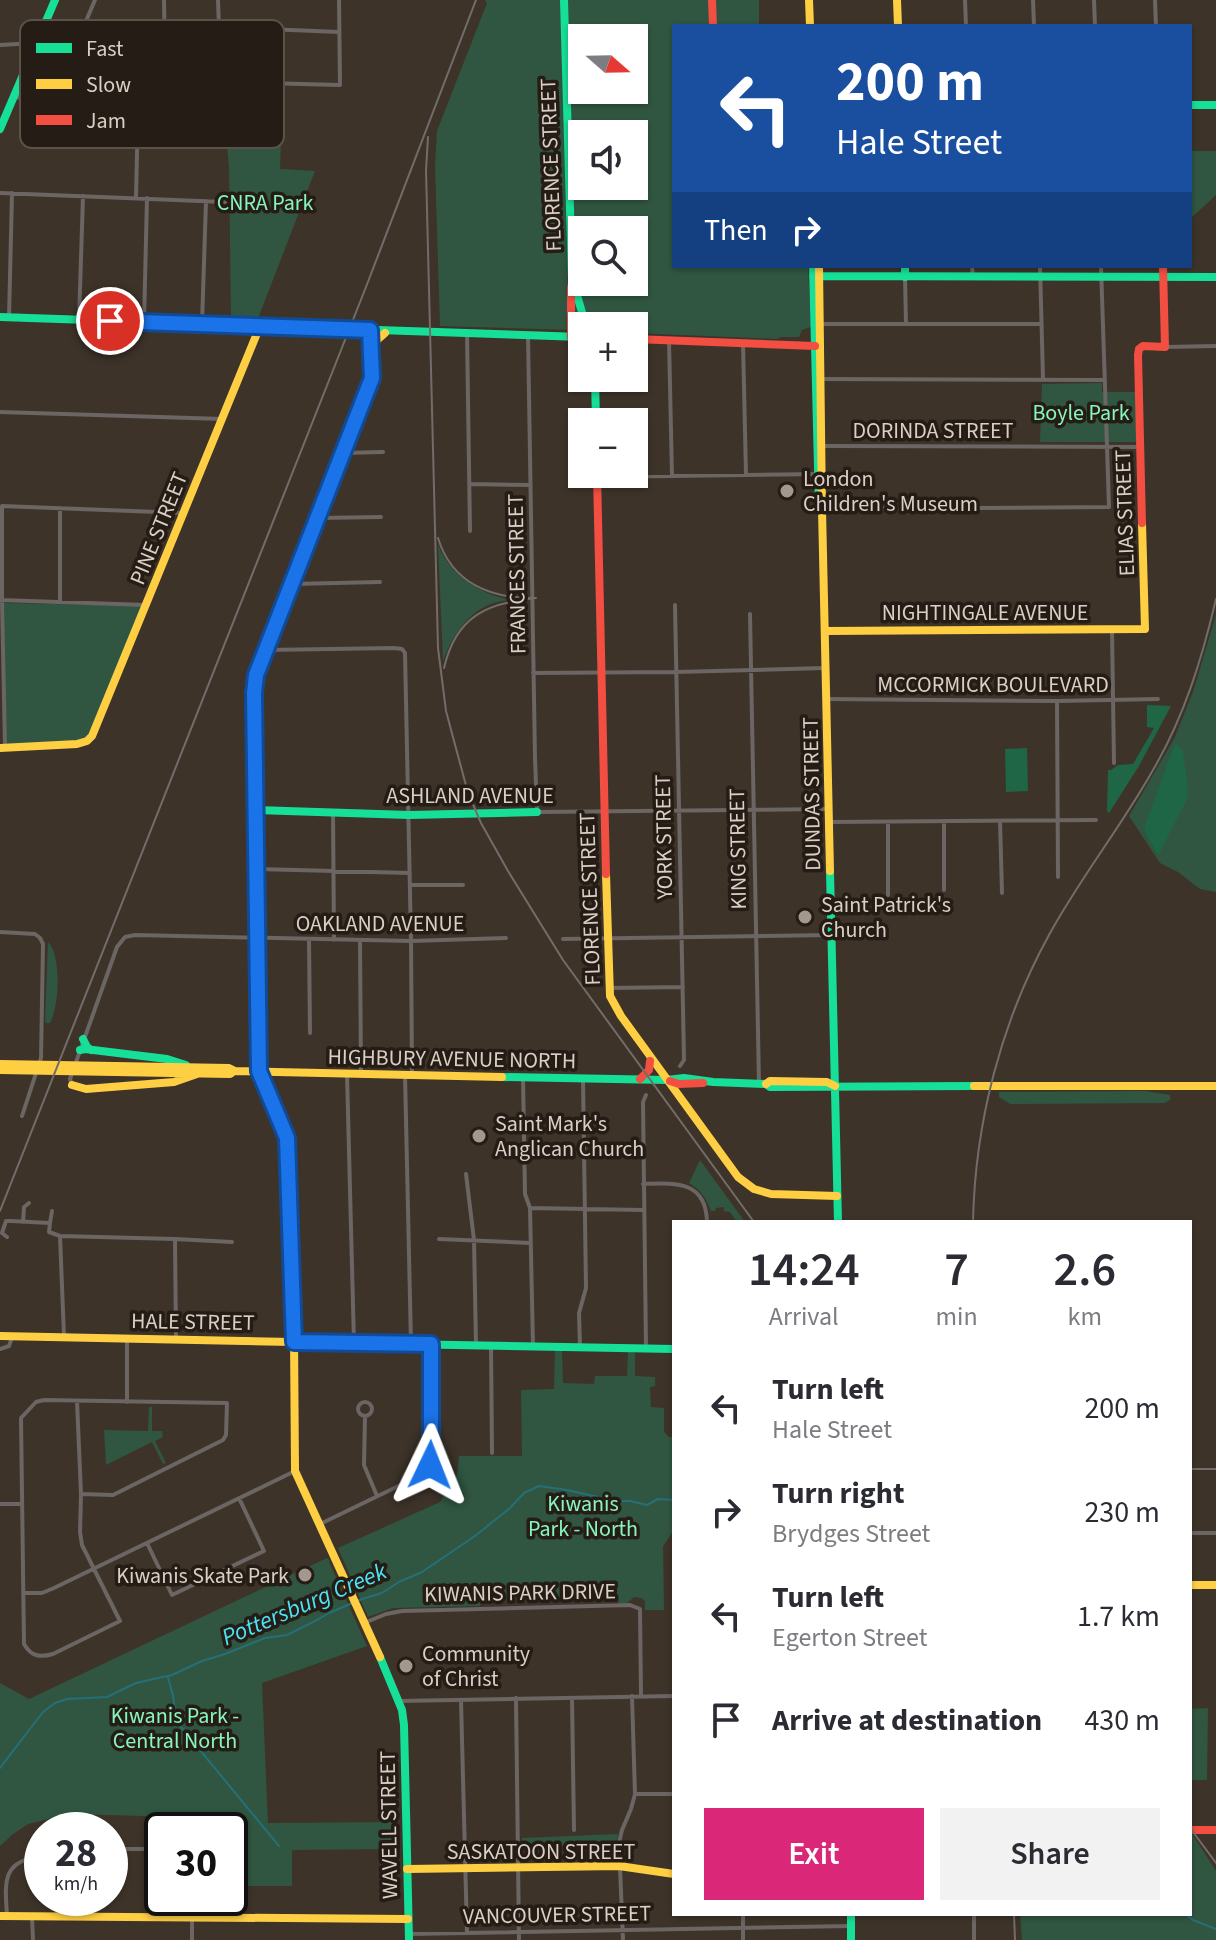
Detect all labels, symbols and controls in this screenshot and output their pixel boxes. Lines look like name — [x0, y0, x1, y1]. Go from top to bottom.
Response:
legend — [20, 20, 284, 148]
north arrow — [568, 24, 648, 104]
map controls — [568, 24, 648, 488]
text: Fast — [86, 33, 124, 65]
text: 200 m — [836, 43, 984, 122]
icon: left — [704, 56, 808, 160]
text: Slow — [86, 69, 131, 101]
street label: FLORENCE STREET — [532, 78, 570, 252]
text: Jam — [86, 105, 126, 137]
text: Hale Street — [836, 117, 1002, 168]
button: sound — [568, 120, 648, 200]
park label: CNRA Park — [217, 187, 313, 219]
icon: right — [784, 208, 828, 252]
text: Then — [704, 209, 768, 252]
button: search — [568, 216, 648, 296]
pin — [76, 287, 144, 355]
icon: arrive — [88, 299, 132, 343]
button: + — [568, 312, 648, 392]
park label: Boyle Park — [1032, 397, 1130, 429]
button: − — [568, 408, 648, 488]
street label: DORINDA STREET — [853, 415, 1014, 447]
street label: ELIAS STREET — [1107, 449, 1143, 577]
place label: London Children's Museum — [803, 463, 978, 520]
street label: PINE STREET — [122, 467, 196, 590]
marker: London Children's Museum — [778, 482, 796, 500]
street label: FRANCES STREET — [500, 493, 534, 654]
street label: NIGHTINGALE AVENUE — [882, 597, 1088, 629]
street label: MCCORMICK BOULEVARD — [877, 669, 1109, 701]
street label: DUNDAS STREET — [795, 717, 829, 871]
street label: YORK STREET — [647, 774, 681, 901]
street label: ASHLAND AVENUE — [386, 780, 554, 812]
street label: KING STREET — [721, 788, 755, 910]
street label: FLORENCE STREET — [571, 812, 609, 986]
place label: Saint Patrick's Church — [821, 889, 951, 946]
street label: OAKLAND AVENUE — [296, 908, 464, 940]
marker: Saint Patrick's Church — [796, 908, 814, 926]
street label: HIGHBURY AVENUE NORTH — [327, 1041, 577, 1077]
place label: Saint Mark's Anglican Church — [495, 1108, 644, 1165]
marker: Saint Mark's Anglican Church — [470, 1127, 488, 1145]
text: 14:24 — [748, 1236, 860, 1304]
text: 7 — [944, 1236, 969, 1304]
text: 2.6 — [1054, 1236, 1116, 1304]
text: Arrival — [769, 1298, 839, 1335]
text: min — [936, 1298, 978, 1335]
text: km — [1068, 1298, 1102, 1335]
street label: HALE STREET — [131, 1305, 255, 1339]
text: Turn left — [772, 1368, 884, 1411]
icon: left — [704, 1386, 748, 1430]
text: 200 m — [1084, 1387, 1160, 1430]
text: Hale Street — [772, 1411, 892, 1448]
position arrow — [388, 1423, 472, 1507]
text: Turn right — [772, 1472, 904, 1515]
park label: Kiwanis Park - North — [528, 1488, 638, 1545]
icon: right — [704, 1490, 748, 1534]
text: 230 m — [1084, 1491, 1160, 1534]
text: Brydges Street — [772, 1515, 930, 1552]
water label: Pottersburg Creek — [216, 1554, 393, 1655]
place label: Kiwanis Skate Park — [116, 1560, 289, 1592]
marker: Kiwanis Skate Park — [296, 1566, 314, 1584]
street label: KIWANIS PARK DRIVE — [424, 1575, 616, 1611]
text: Turn left — [772, 1576, 884, 1619]
icon: left — [704, 1594, 748, 1638]
text: 1.7 km — [1077, 1595, 1160, 1638]
text: Egerton Street — [772, 1619, 927, 1656]
place label: Community of Christ — [422, 1638, 531, 1695]
marker: Community of Christ — [397, 1657, 415, 1675]
icon: arrive — [704, 1698, 748, 1742]
text: Arrive at destination — [772, 1699, 1042, 1742]
text: 430 m — [1084, 1699, 1160, 1742]
park label: Kiwanis Park - Central North — [111, 1700, 239, 1757]
street label: WAVELL STREET — [372, 1750, 406, 1899]
button: Exit — [704, 1808, 924, 1900]
button: Share — [940, 1808, 1160, 1900]
speed limit sign: 30 — [144, 1812, 248, 1916]
text: 28 — [55, 1825, 97, 1882]
street label: SASKATOON STREET — [447, 1836, 635, 1868]
text: km/h — [54, 1870, 98, 1898]
street label: VANCOUVER STREET — [463, 1897, 652, 1933]

